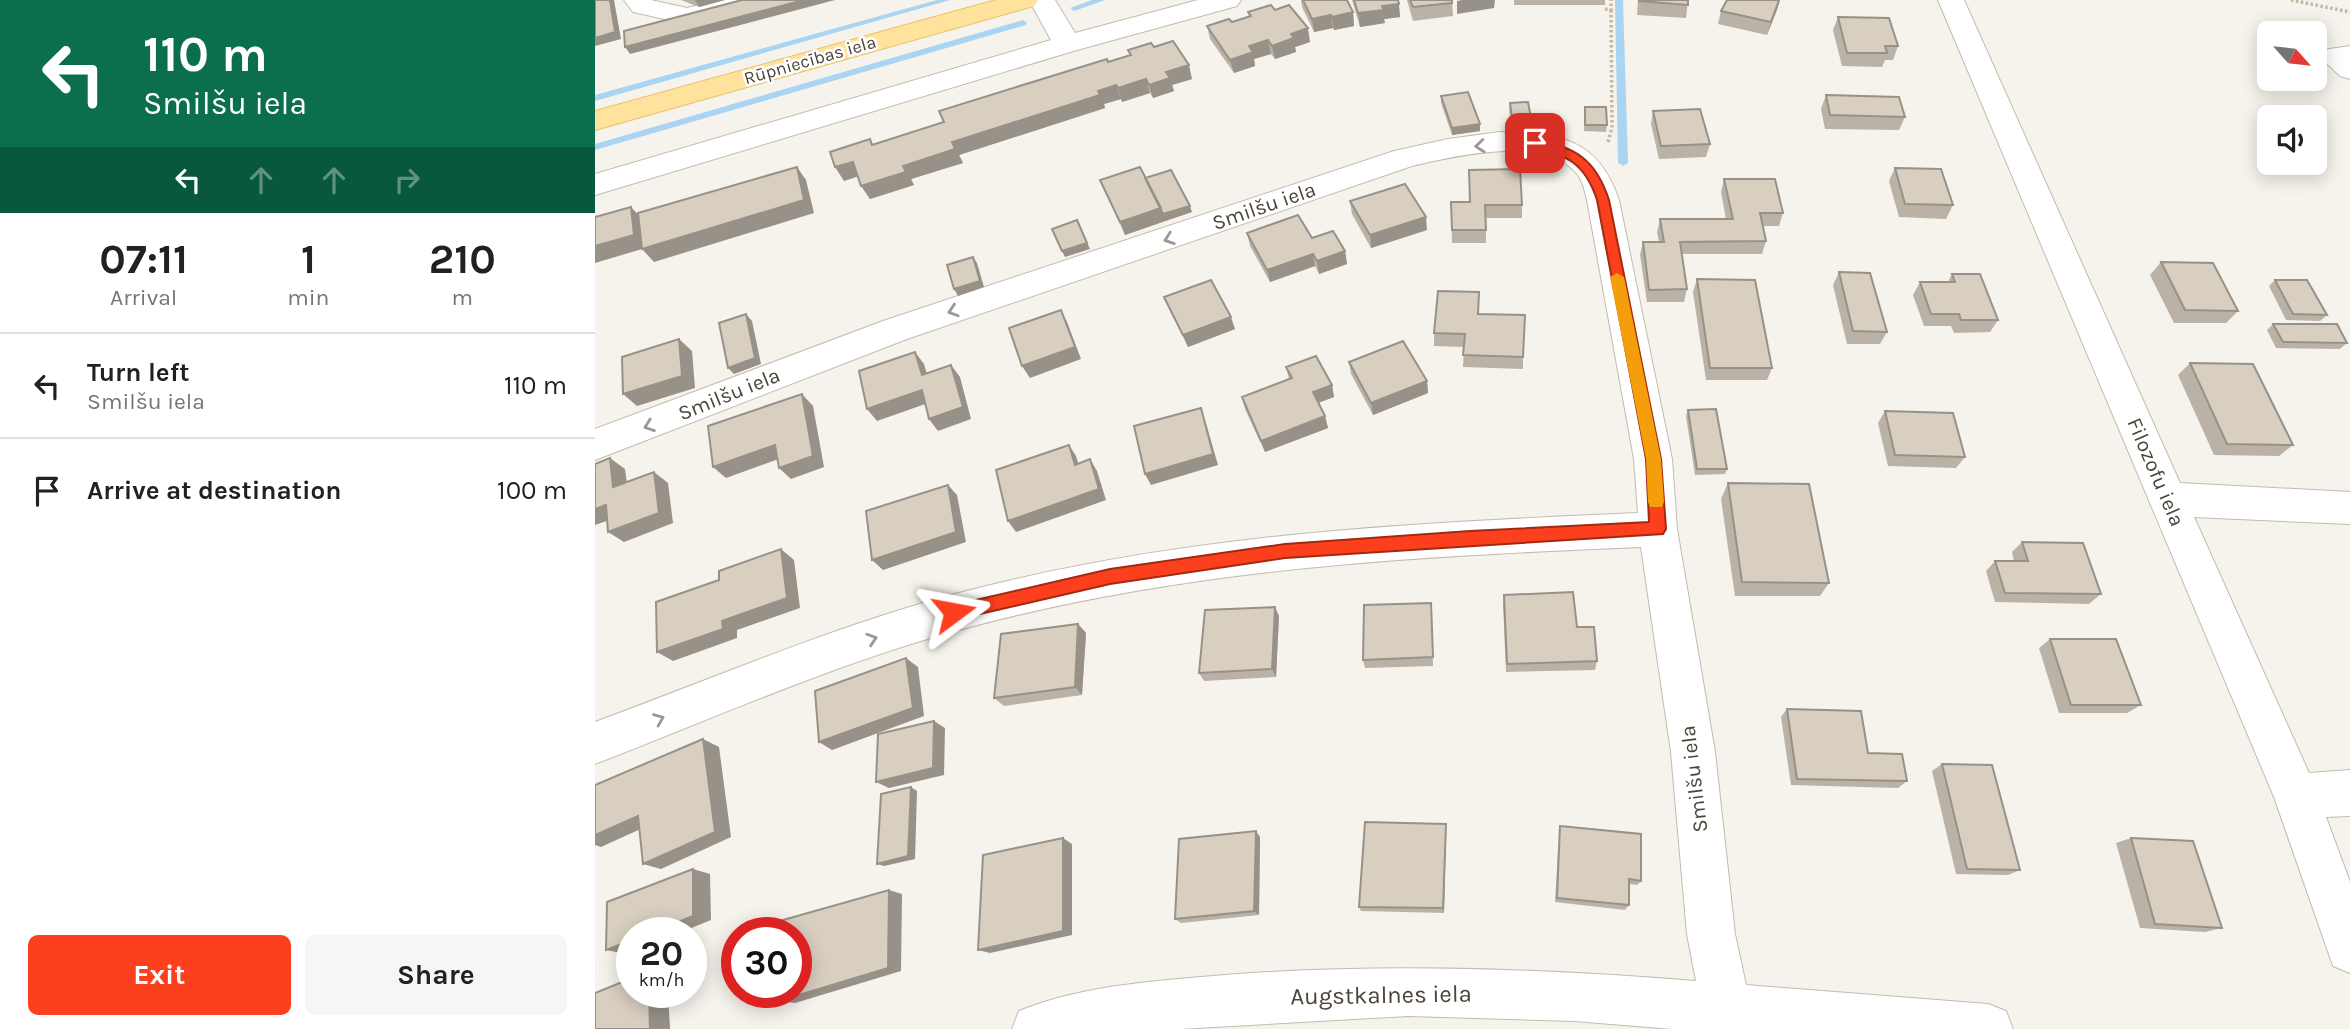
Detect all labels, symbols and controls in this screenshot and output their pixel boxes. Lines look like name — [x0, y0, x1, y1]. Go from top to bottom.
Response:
north arrow — [2257, 21, 2327, 91]
map controls — [2257, 21, 2327, 175]
text: 110 m — [143, 26, 268, 83]
icon: left — [28, 28, 119, 119]
street label: Rūpniecības iela — [741, 31, 879, 89]
text: Smilšu iela — [143, 85, 307, 122]
button: sound — [2257, 105, 2327, 175]
pin — [1505, 113, 1565, 173]
icon: arrive — [1516, 124, 1554, 162]
one-way arrow — [1474, 138, 1485, 153]
icon: left — [169, 161, 207, 199]
icon: ahead — [242, 161, 280, 199]
icon: ahead — [315, 161, 353, 199]
icon: right — [388, 161, 426, 199]
street label: Smilšu iela — [1209, 177, 1319, 235]
one-way arrow — [1164, 231, 1176, 245]
text: 07:11 — [99, 234, 188, 284]
text: 1 — [301, 234, 316, 284]
text: 210 — [429, 234, 496, 284]
text: Arrival — [110, 284, 177, 311]
text: min — [287, 284, 330, 311]
text: m — [451, 284, 473, 311]
one-way arrow — [948, 303, 960, 317]
text: Turn left — [87, 357, 189, 388]
street label: Smilšu iela — [675, 363, 783, 425]
icon: left — [28, 367, 66, 405]
text: 110 m — [504, 370, 567, 401]
text: Smilšu iela — [87, 388, 205, 415]
street label: Filozofu iela — [2122, 414, 2190, 530]
one-way arrow — [643, 418, 655, 432]
icon: arrive — [28, 472, 66, 510]
text: Arrive at destination — [87, 475, 341, 506]
text: 100 m — [497, 475, 567, 506]
position arrow — [917, 575, 991, 649]
one-way arrow — [865, 633, 877, 648]
one-way arrow — [652, 714, 664, 728]
street label: Smilšu iela — [1676, 724, 1712, 834]
speed limit sign: 30 — [721, 917, 812, 1008]
text: 20 — [640, 933, 683, 974]
button: Exit — [28, 935, 291, 1015]
button: Share — [305, 935, 567, 1015]
text: km/h — [639, 969, 684, 991]
street label: Augstkalnes iela — [1290, 979, 1472, 1011]

